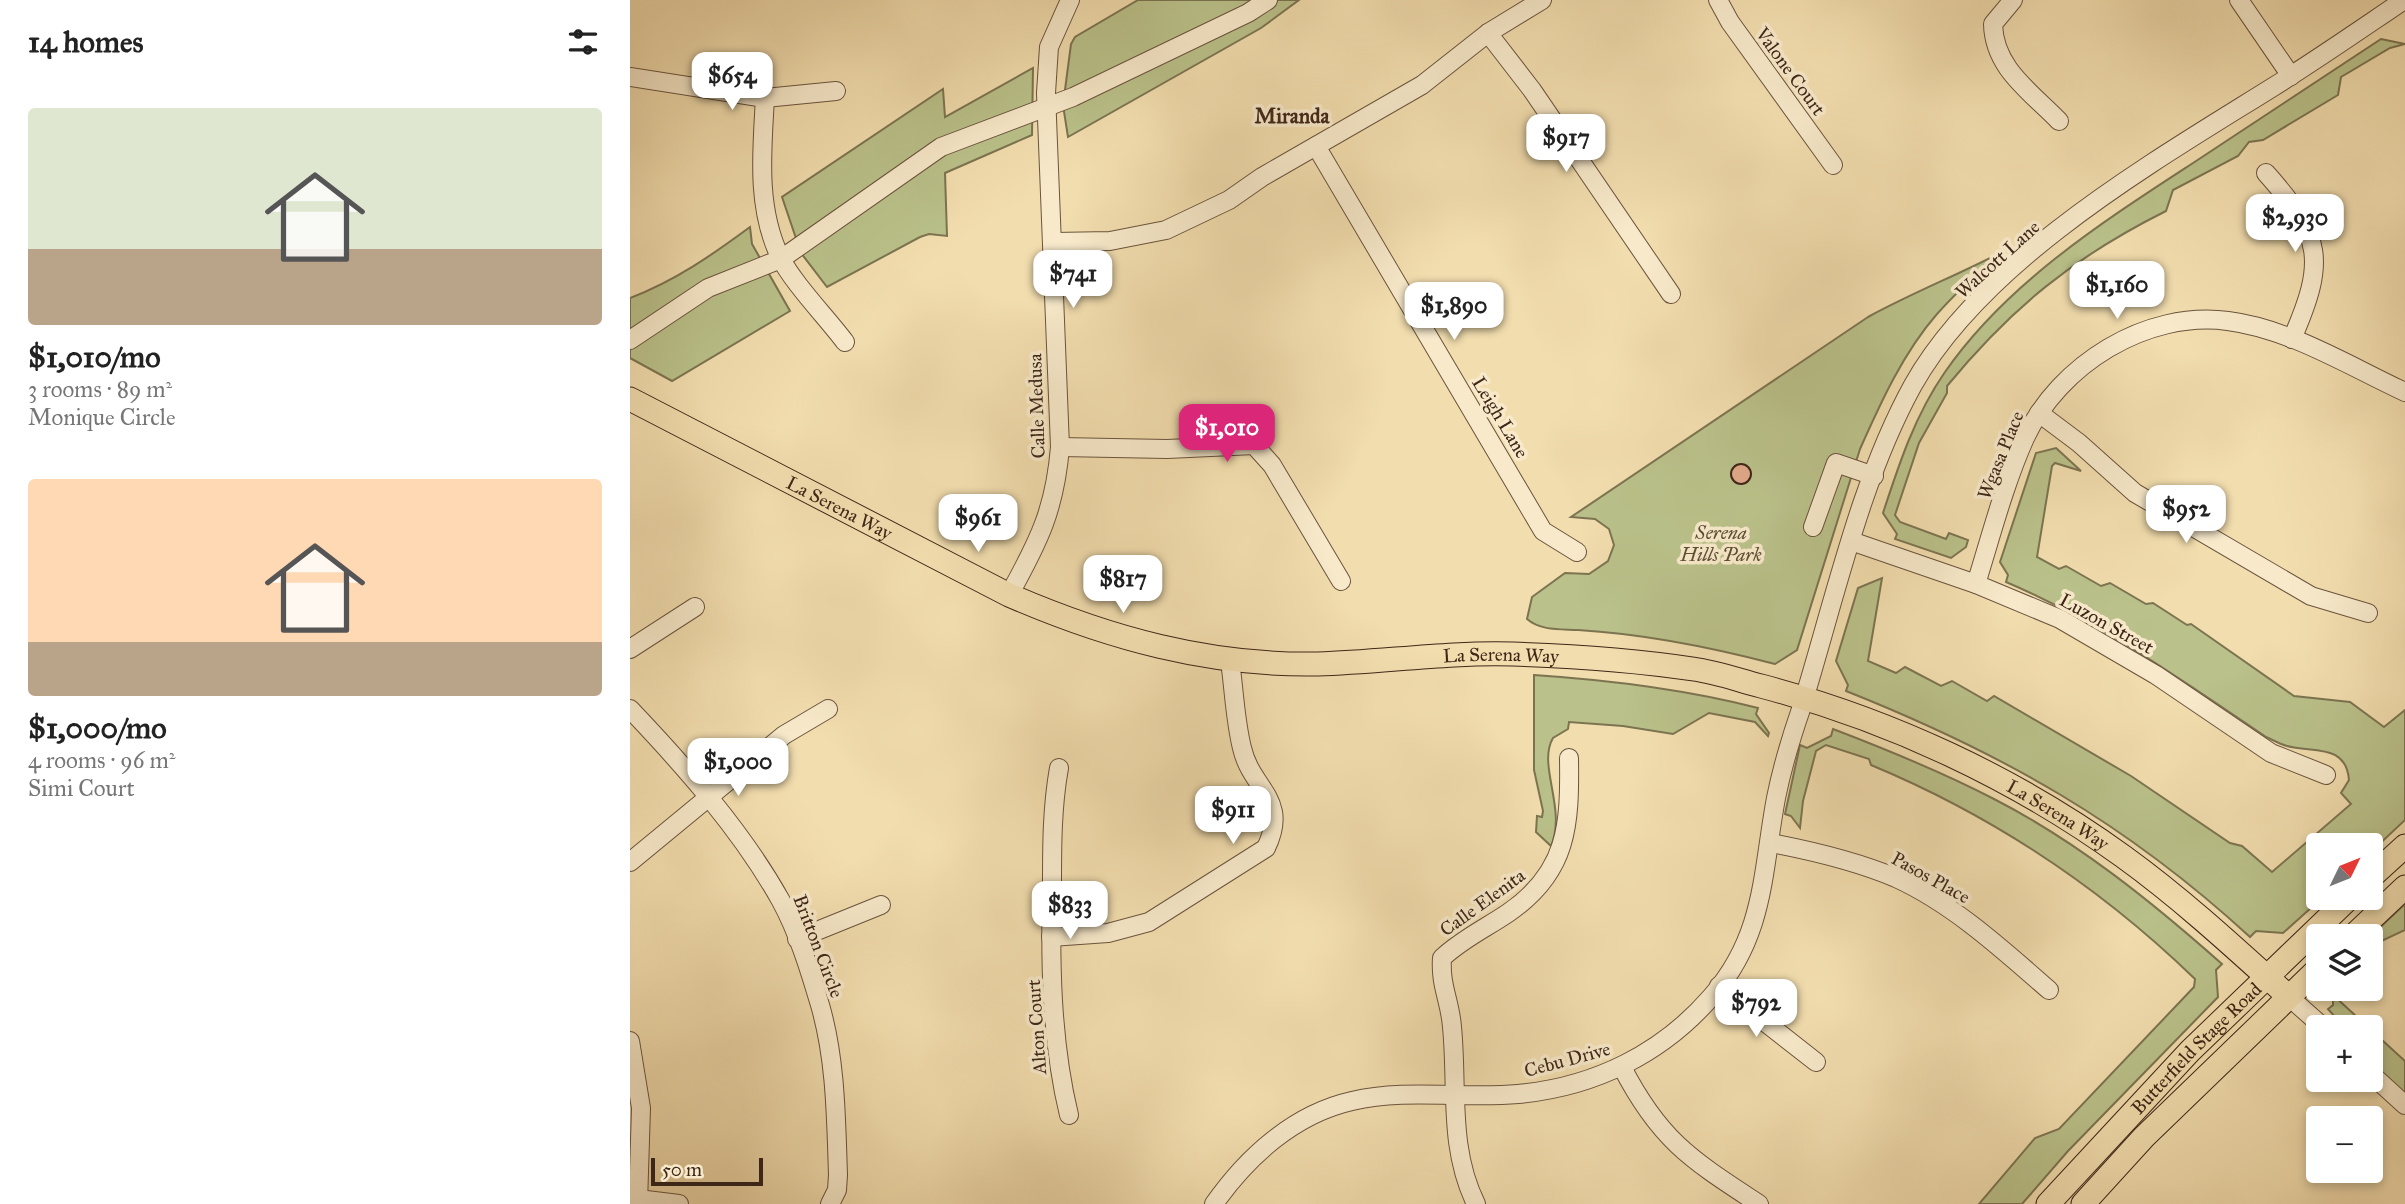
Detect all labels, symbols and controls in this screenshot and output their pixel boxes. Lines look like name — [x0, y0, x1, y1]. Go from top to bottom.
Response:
street label: Valone Court — [1750, 22, 1830, 120]
icon: filters — [564, 23, 602, 61]
text: 14 homes — [28, 24, 143, 60]
pin: $654 — [691, 52, 773, 112]
text: $654 — [708, 61, 756, 89]
district label: Miranda — [1255, 103, 1331, 129]
pin: $917 — [1525, 114, 1607, 174]
text: $917 — [1542, 123, 1590, 151]
icon: home — [252, 154, 378, 280]
pin: $2,930 — [2238, 194, 2352, 254]
text: $2,930 — [2262, 203, 2328, 231]
street label: Walcott Lane — [1950, 215, 2044, 303]
pin: $741 — [1032, 250, 1114, 310]
text: $741 — [1049, 259, 1097, 287]
pin: $1,160 — [2060, 262, 2174, 321]
text: $1,160 — [2085, 270, 2149, 298]
pin: $1,890 — [1397, 282, 1511, 342]
text: $1,890 — [1421, 291, 1487, 319]
text: $1,010/mo — [28, 339, 161, 375]
street label: Calle Medusa — [1023, 352, 1050, 459]
street label: Leigh Lane — [1466, 372, 1534, 463]
text: 3 rooms · 89 m² — [28, 375, 172, 403]
text: Monique Circle — [28, 403, 176, 431]
pin: $1,010 — [1170, 405, 1284, 464]
street label: Wgasa Place — [1972, 408, 2030, 503]
text: $1,010 — [1195, 413, 1259, 441]
street label: La Serena Way — [783, 471, 897, 545]
pin: $952 — [2145, 486, 2227, 545]
pin: $961 — [937, 494, 1019, 554]
text: $952 — [2162, 494, 2210, 522]
text: $961 — [955, 503, 1001, 531]
park label: Serena Hills Park — [1679, 521, 1762, 566]
icon: home — [252, 525, 378, 651]
pin: $817 — [1082, 556, 1164, 615]
text: $817 — [1099, 564, 1147, 592]
street label: Luzon Street — [2056, 588, 2158, 659]
street label: La Serena Way — [1442, 643, 1561, 668]
text: $1,000/mo — [28, 710, 167, 746]
pin: $1,000 — [681, 738, 795, 798]
text: 4 rooms · 96 m² — [28, 746, 175, 774]
text: $1,000 — [704, 747, 773, 775]
text: Simi Court — [28, 774, 135, 802]
street label: La Serena Way — [2003, 775, 2115, 856]
pin: $911 — [1192, 786, 1274, 846]
text: $911 — [1211, 795, 1255, 823]
north arrow — [2306, 833, 2384, 910]
map controls — [2306, 833, 2383, 1183]
street label: Pasos Place — [1887, 846, 1974, 908]
street label: Calle Elenita — [1435, 863, 1530, 941]
pin: $833 — [1029, 881, 1111, 941]
text: $833 — [1048, 890, 1092, 918]
street label: Britton Circle — [788, 891, 849, 1001]
button: layers — [2306, 924, 2383, 1001]
street label: Butterfield Stage Road — [2126, 977, 2267, 1119]
street label: Alton Court — [1022, 978, 1051, 1076]
pin: $792 — [1715, 979, 1797, 1039]
text: $792 — [1731, 988, 1781, 1016]
button: + — [2306, 1015, 2383, 1092]
street label: Cebu Drive — [1522, 1037, 1613, 1082]
button: − — [2306, 1106, 2383, 1183]
scale bar — [651, 1155, 763, 1187]
text: 50 m — [662, 1158, 702, 1181]

